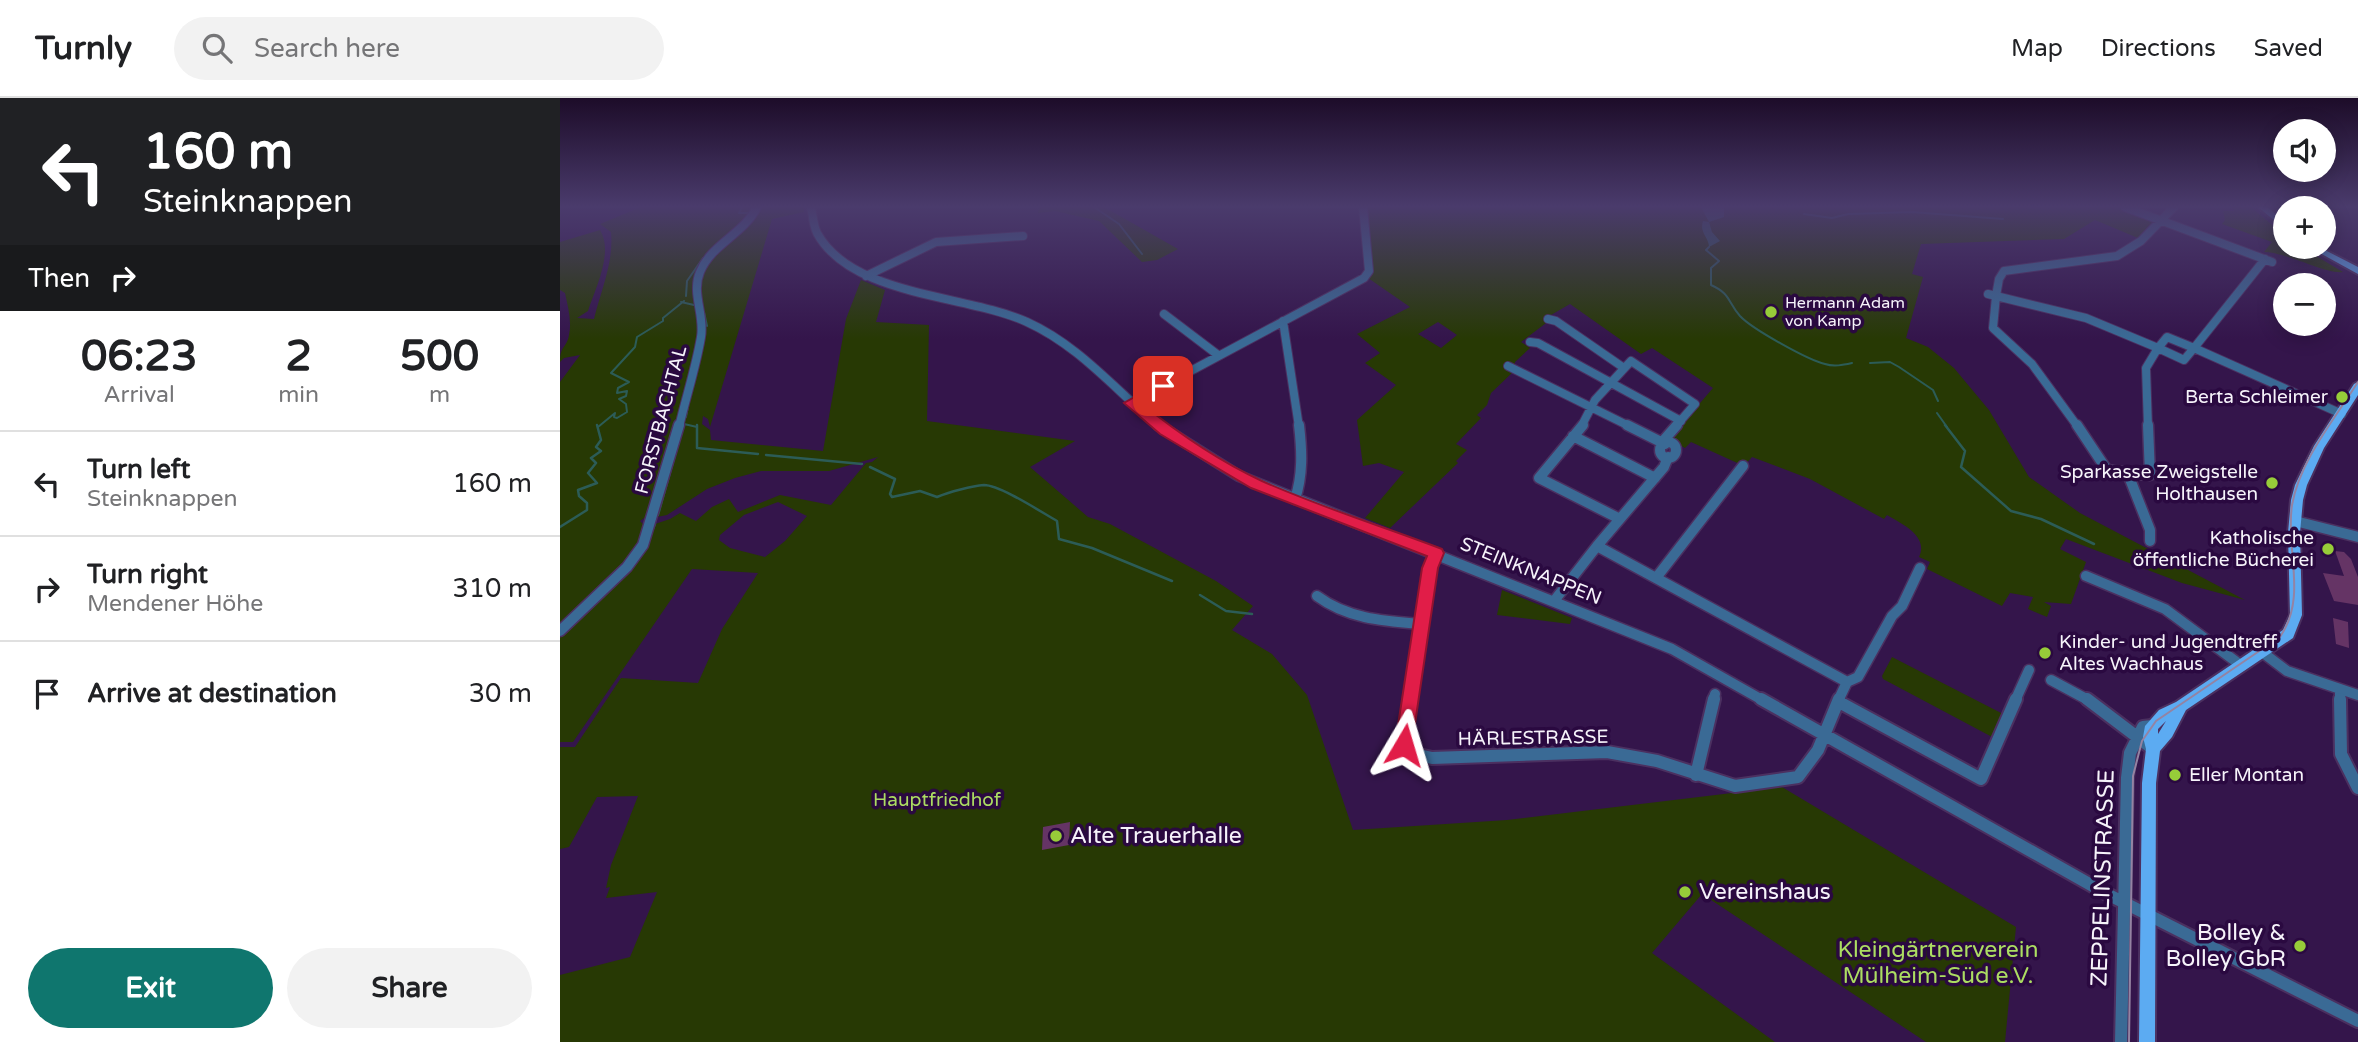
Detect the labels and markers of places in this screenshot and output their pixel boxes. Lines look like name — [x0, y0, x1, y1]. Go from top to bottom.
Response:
place label: Hermann Adam von Kamp — [1785, 293, 1905, 331]
marker: Hermann Adam von Kamp — [1763, 304, 1779, 320]
pin — [1133, 356, 1193, 416]
place label: Berta Schleimer — [2185, 386, 2329, 408]
marker: Berta Schleimer — [2334, 389, 2350, 405]
place label: Sparkasse Zweigstelle Holthausen — [2060, 461, 2258, 505]
marker: Sparkasse Zweigstelle Holthausen — [2264, 475, 2280, 491]
place label: Katholische öffentliche Bücherei — [2133, 527, 2314, 571]
marker: Katholische öffentliche Bücherei — [2320, 541, 2336, 557]
place label: Kinder- und Jugendtreff Altes Wachhaus — [2059, 631, 2278, 675]
marker: Kinder- und Jugendtreff Altes Wachhaus — [2037, 645, 2053, 661]
place label: Eller Montan — [2189, 764, 2304, 786]
marker: Eller Montan — [2167, 767, 2183, 783]
place label: Alte Trauerhalle — [1070, 822, 1242, 850]
marker: Alte Trauerhalle — [1048, 828, 1064, 844]
place label: Vereinshaus — [1699, 878, 1831, 906]
marker: Vereinshaus — [1677, 884, 1693, 900]
place label: Bolley & Bolley GbR — [2166, 919, 2286, 973]
marker: Bolley & Bolley GbR — [2292, 938, 2308, 954]

